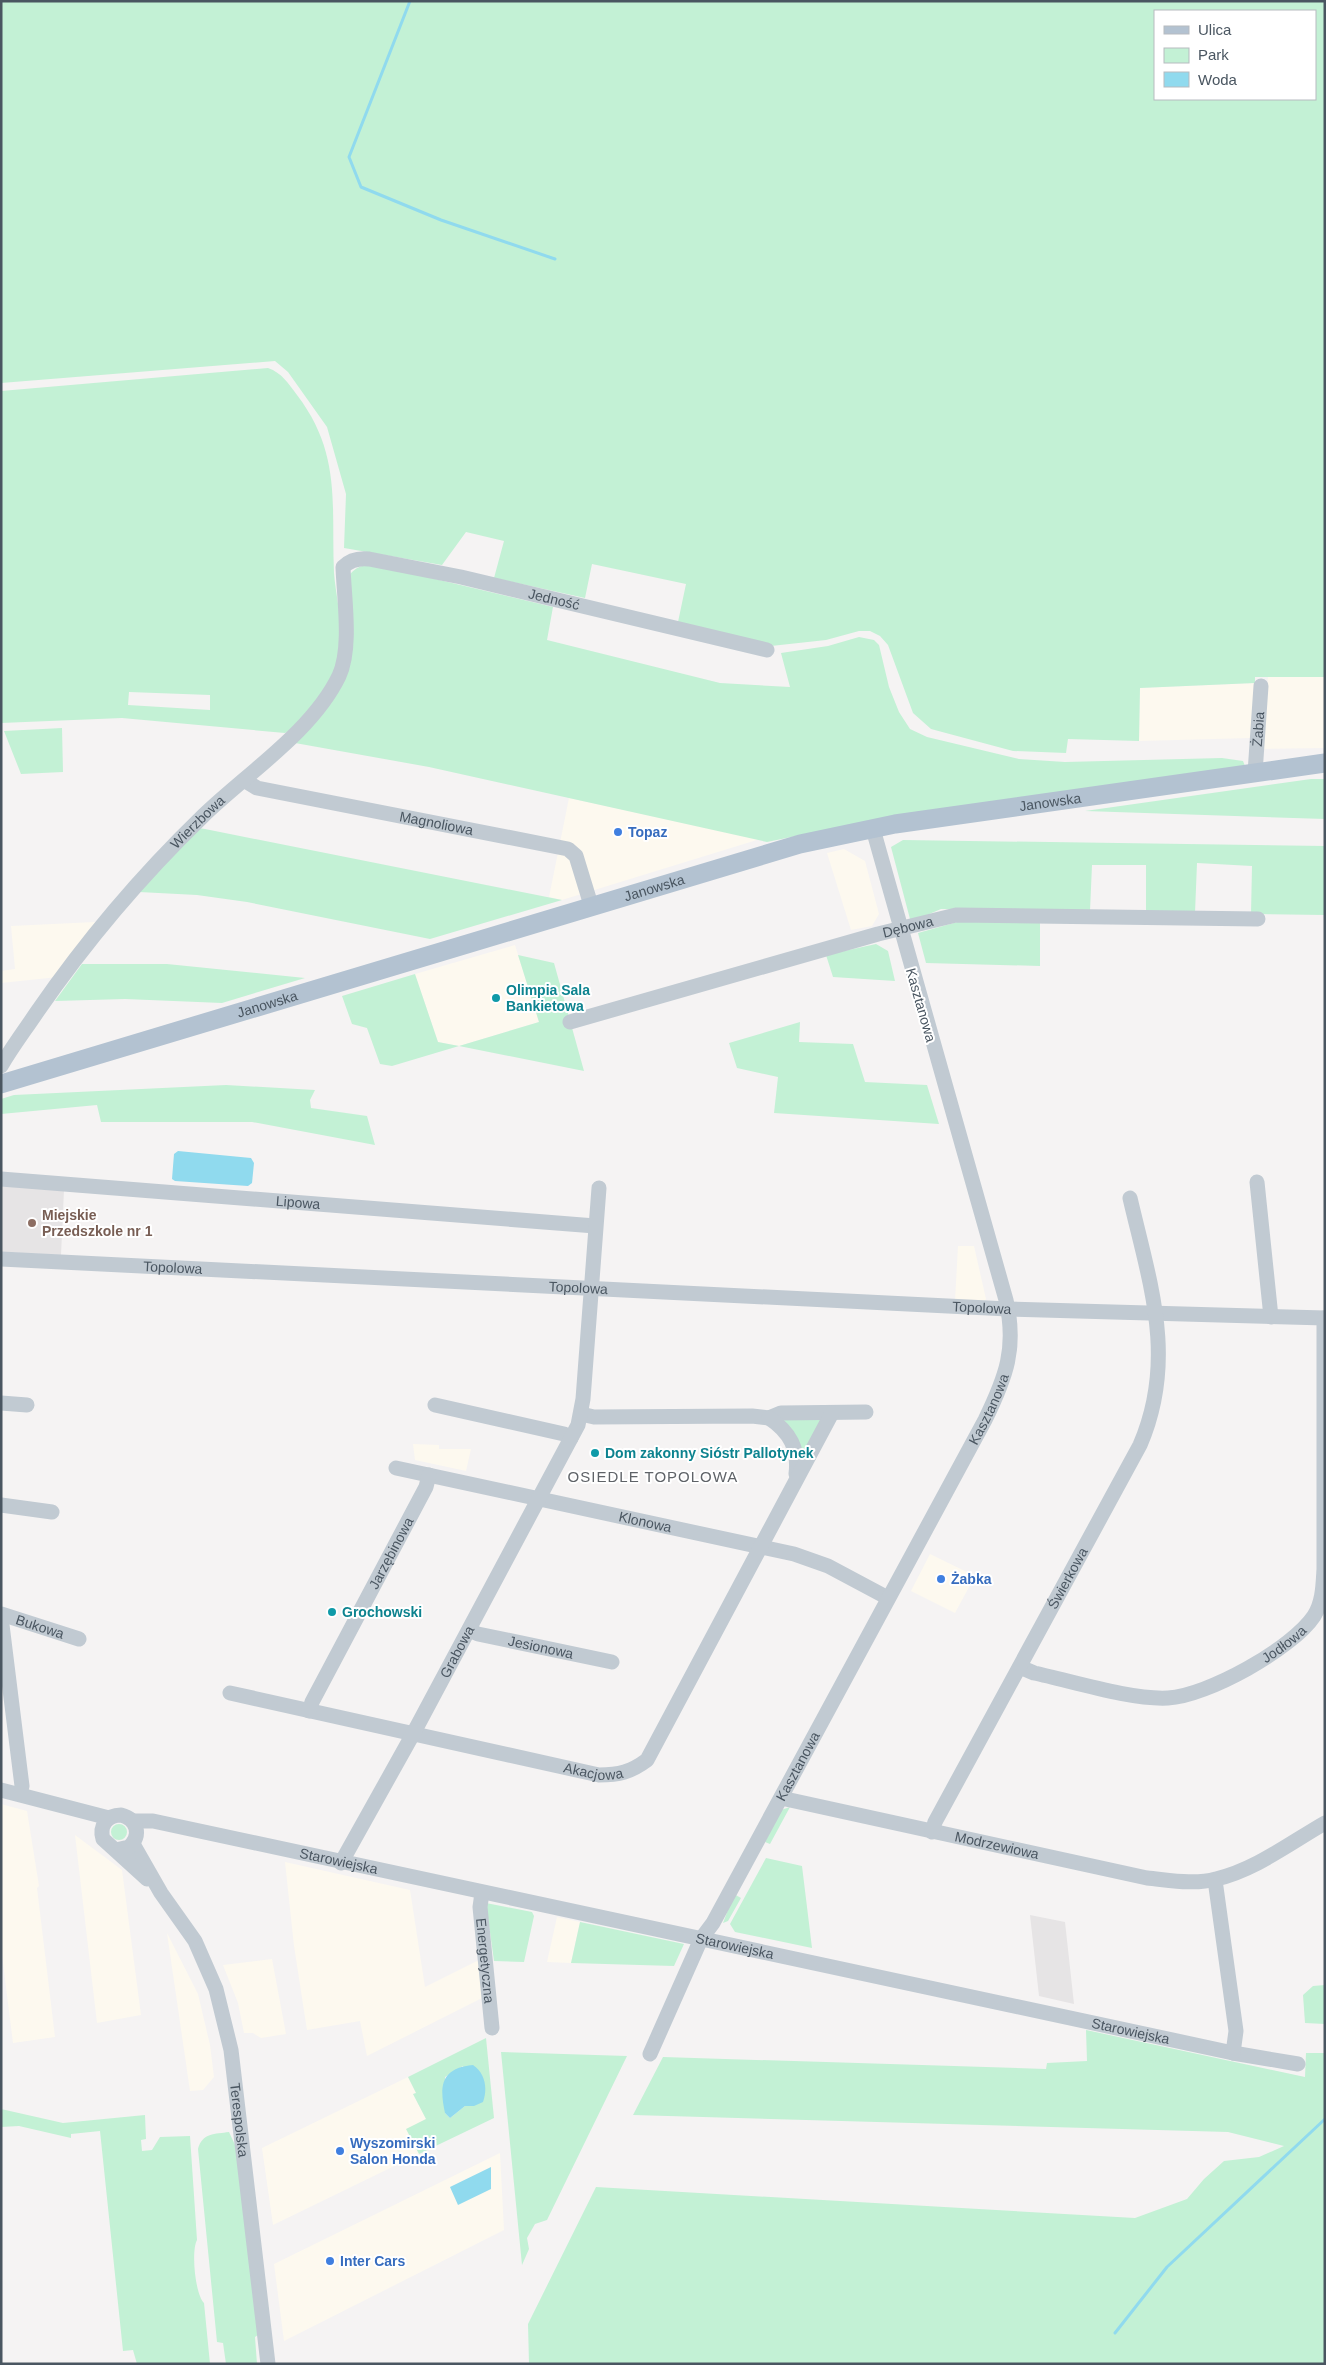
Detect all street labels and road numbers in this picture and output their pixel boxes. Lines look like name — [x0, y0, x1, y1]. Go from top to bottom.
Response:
street label: Jedność — [527, 585, 581, 613]
street label: Żabia — [1248, 711, 1267, 747]
street label: Janowska — [1018, 790, 1082, 814]
street label: Wierzbowa — [167, 792, 228, 852]
street label: Magnoliowa — [398, 808, 475, 838]
street label: Janowska — [622, 871, 687, 904]
street label: Dębowa — [881, 913, 935, 941]
street label: Kasztanowa — [903, 966, 939, 1044]
street label: Janowska — [235, 987, 300, 1021]
street label: Lipowa — [275, 1193, 321, 1212]
street label: Topolowa — [143, 1258, 203, 1277]
street label: Topolowa — [548, 1278, 608, 1297]
street label: Topolowa — [952, 1298, 1012, 1317]
street label: Kasztanowa — [965, 1372, 1012, 1447]
street label: Klonowa — [617, 1508, 673, 1535]
street label: Jarzębinowa — [365, 1514, 417, 1592]
street label: Świerkowa — [1043, 1544, 1091, 1612]
street label: Bukowa — [14, 1611, 66, 1642]
street label: Jodłowa — [1259, 1622, 1310, 1666]
street label: Grabowa — [436, 1623, 477, 1681]
street label: Jesionowa — [507, 1633, 575, 1662]
street label: Kasztanowa — [773, 1729, 823, 1804]
street label: Akacjowa — [562, 1759, 625, 1783]
street label: Modrzewiowa — [953, 1828, 1041, 1862]
street label: Starowiejska — [298, 1845, 379, 1877]
street label: Energetyczna — [473, 1917, 498, 2004]
street label: Starowiejska — [694, 1930, 775, 1962]
street label: Starowiejska — [1090, 2015, 1171, 2047]
street label: Terespolska — [227, 2082, 252, 2158]

